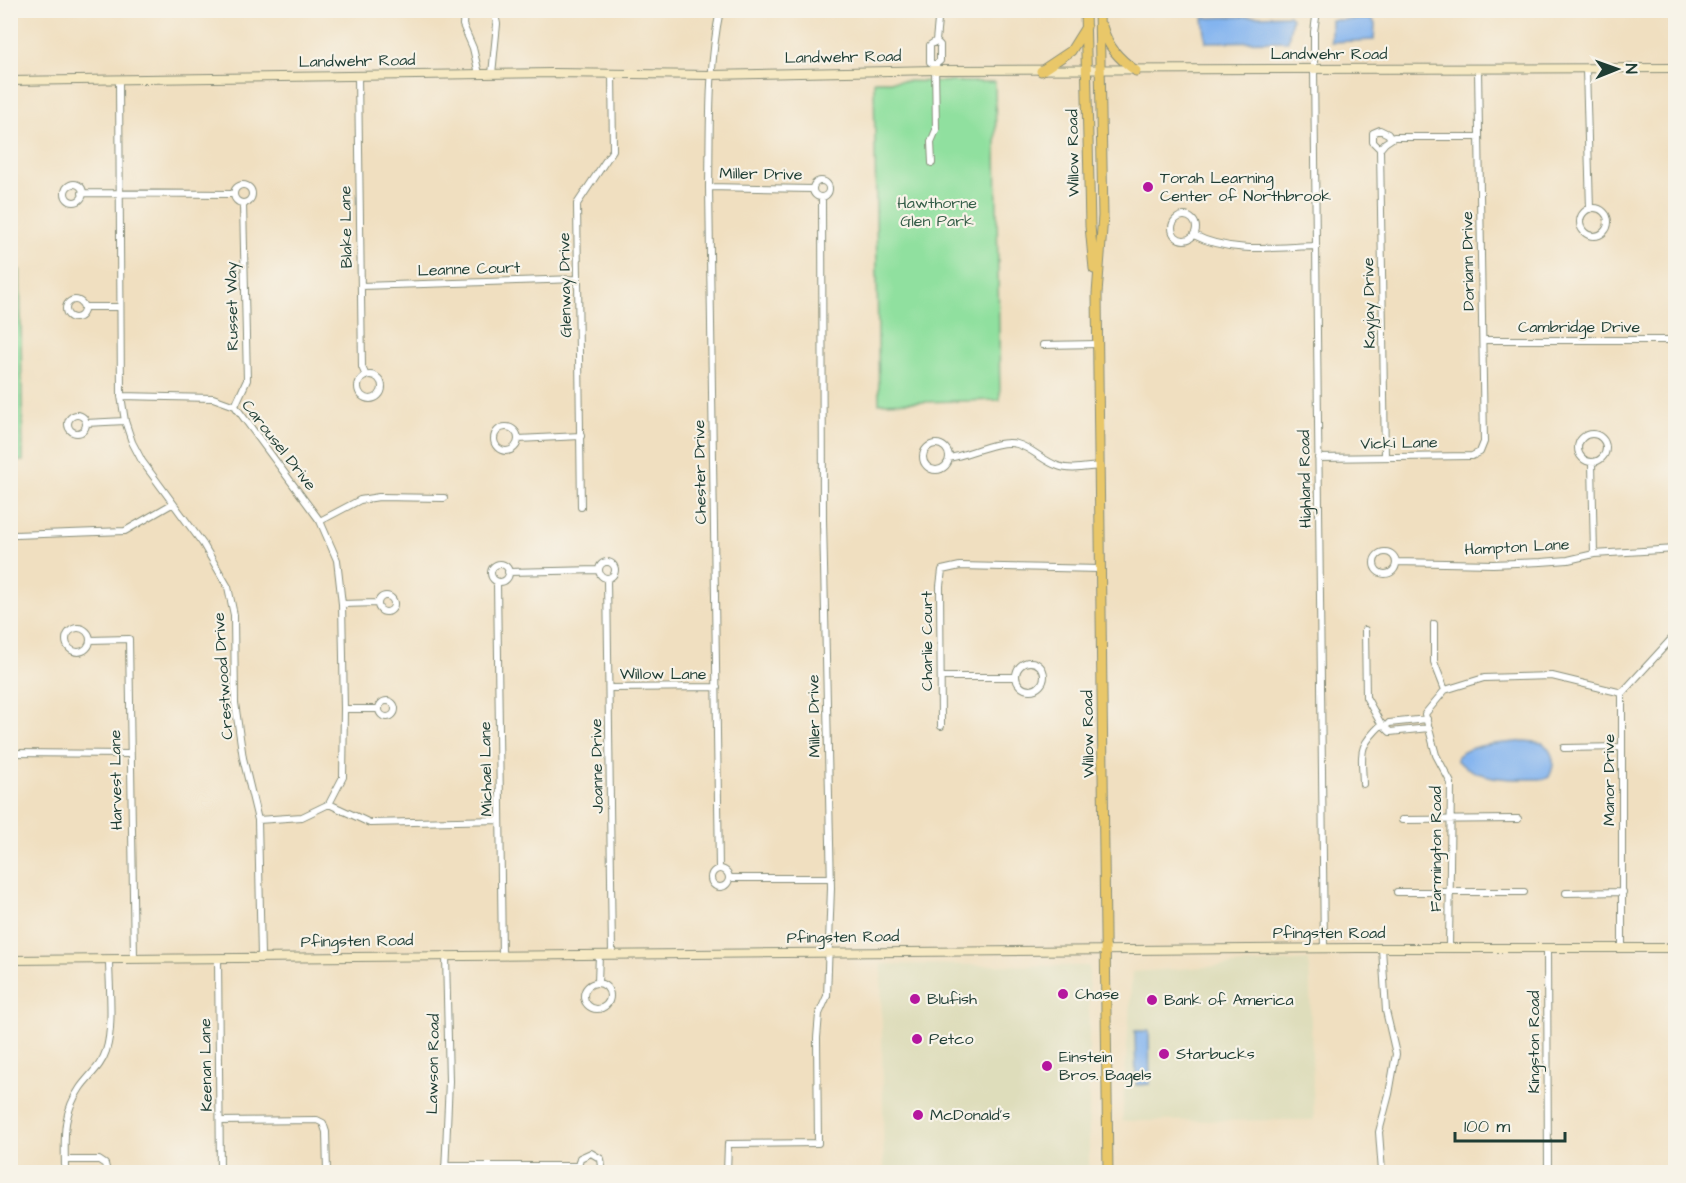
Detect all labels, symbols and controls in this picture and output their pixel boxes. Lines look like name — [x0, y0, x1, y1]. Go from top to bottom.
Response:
north arrow — [1587, 39, 1647, 99]
street label: Landwehr Road — [1271, 43, 1387, 65]
street label: Landwehr Road — [784, 45, 902, 69]
street label: Landwehr Road — [298, 49, 416, 73]
text: N — [1620, 64, 1642, 74]
street label: Willow Road — [1061, 109, 1085, 197]
street label: Miller Drive — [719, 162, 803, 186]
place label: Torah Learning Center of Northbrook — [1160, 167, 1331, 207]
marker: Torah Learning Center of Northbrook — [1141, 180, 1155, 194]
street label: Blake Lane — [334, 185, 358, 269]
park label: Hawthorne Glen Park — [897, 192, 977, 232]
street label: Doriann Drive — [1456, 211, 1480, 311]
street label: Glenway Drive — [553, 232, 578, 338]
street label: Leanne Court — [417, 256, 521, 282]
street label: Kayjay Drive — [1357, 257, 1382, 349]
street label: Russet Way — [220, 261, 245, 351]
street label: Cambridge Drive — [1518, 316, 1640, 339]
street label: Carousel Drive — [237, 395, 322, 495]
street label: Chester Drive — [688, 419, 712, 525]
street label: Highland Road — [1293, 430, 1318, 528]
street label: Vicki Lane — [1360, 431, 1438, 455]
street label: Hampton Lane — [1464, 533, 1570, 561]
street label: Charlie Court — [916, 590, 938, 691]
street label: Crestwood Drive — [208, 611, 238, 740]
street label: Willow Lane — [620, 663, 707, 685]
street label: Miller Drive — [802, 674, 826, 758]
street label: Willow Road — [1076, 690, 1100, 778]
street label: Joanne Drive — [585, 718, 609, 814]
street label: Michael Lane — [474, 721, 498, 817]
street label: Harvest Lane — [104, 729, 128, 830]
street label: Manor Drive — [1598, 734, 1620, 826]
street label: Farmington Road — [1425, 786, 1448, 912]
street label: Pfingsten Road — [1273, 922, 1385, 945]
street label: Pfingsten Road — [786, 925, 900, 950]
street label: Pfingsten Road — [300, 929, 414, 954]
place label: Chase — [1075, 983, 1119, 1005]
marker: Chase — [1056, 987, 1070, 1001]
place label: Blufish — [927, 988, 977, 1010]
place label: Bank of America — [1164, 989, 1294, 1011]
street label: Kingston Road — [1523, 990, 1546, 1094]
marker: Blufish — [908, 992, 922, 1006]
marker: Bank of America — [1145, 993, 1159, 1007]
street label: Lawson Road — [421, 1014, 445, 1114]
street label: Keenan Lane — [194, 1018, 218, 1112]
place label: Petco — [929, 1028, 973, 1050]
marker: Petco — [910, 1032, 924, 1046]
place label: Starbucks — [1176, 1043, 1255, 1065]
place label: Einstein Bros. Bagels — [1059, 1046, 1152, 1087]
marker: Starbucks — [1157, 1047, 1171, 1061]
marker: Einstein Bros. Bagels — [1040, 1059, 1054, 1073]
place label: McDonald's — [930, 1104, 1010, 1126]
scale bar — [1455, 1105, 1564, 1143]
marker: McDonald's — [911, 1108, 925, 1122]
text: 100 m — [1464, 1114, 1510, 1139]

